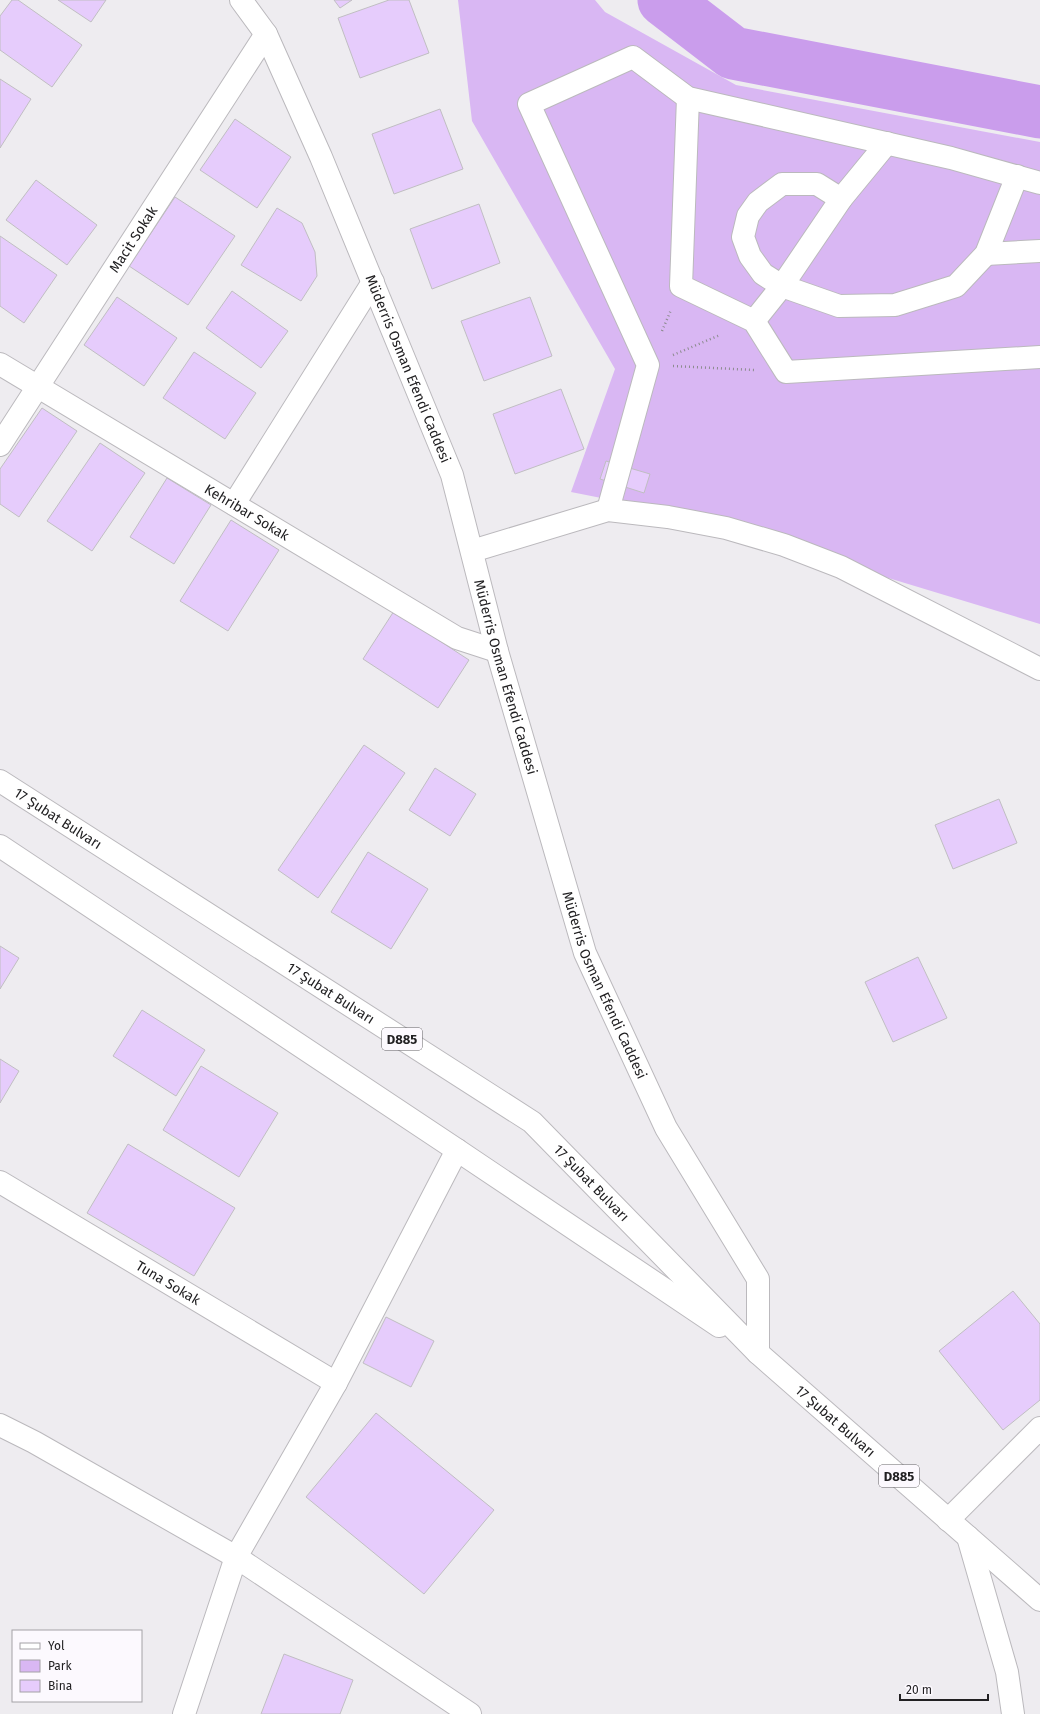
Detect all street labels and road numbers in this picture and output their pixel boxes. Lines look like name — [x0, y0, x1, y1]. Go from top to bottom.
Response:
street label: Macit Sokak — [106, 203, 162, 276]
street label: Müderris Osman Efendi Caddesi — [361, 272, 454, 466]
street label: Kehribar Sokak — [201, 481, 293, 545]
street label: Müderris Osman Efendi Caddesi — [470, 578, 541, 777]
street label: 17 Şubat Bulvarı — [11, 784, 105, 853]
street label: Müderris Osman Efendi Caddesi — [558, 889, 650, 1082]
street label: 17 Şubat Bulvarı — [284, 959, 378, 1028]
road number: D885 — [382, 1028, 422, 1050]
street label: 17 Şubat Bulvarı — [550, 1141, 632, 1225]
street label: Tuna Sokak — [133, 1257, 204, 1309]
street label: 17 Şubat Bulvarı — [792, 1382, 879, 1461]
road number: D885 — [879, 1465, 919, 1487]

